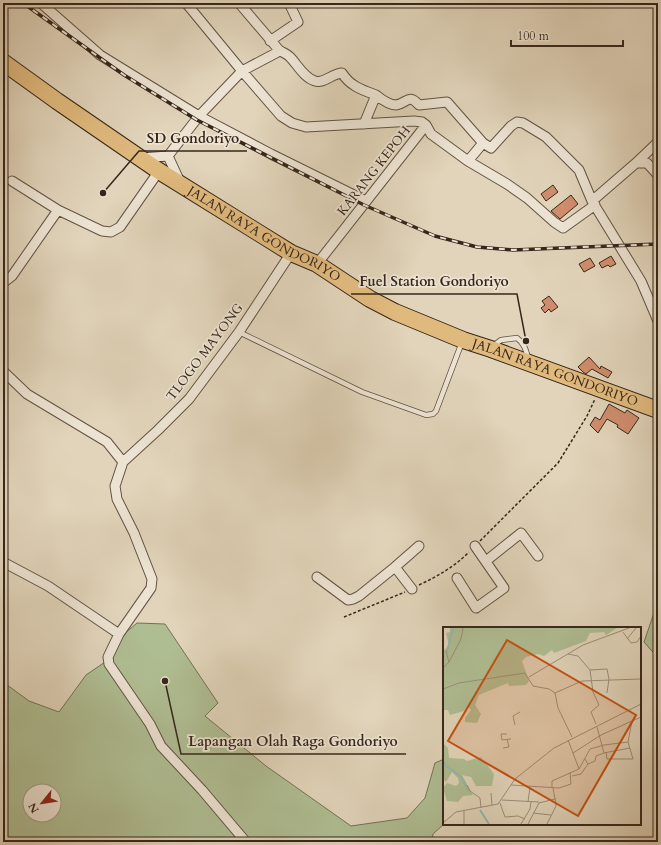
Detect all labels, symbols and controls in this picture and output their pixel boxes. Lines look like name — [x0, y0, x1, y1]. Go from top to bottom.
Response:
scale bar — [511, 22, 623, 48]
text: 100 m — [517, 28, 550, 44]
street label: KARANG KEPOH — [333, 122, 415, 220]
callout: SD Gondoriyo — [139, 125, 247, 151]
text: SD Gondoriyo — [147, 129, 239, 148]
street label: JALAN RAYA GONDORIYO — [182, 181, 344, 286]
callout: Fuel Station Gondoriyo — [351, 268, 517, 294]
text: Fuel Station Gondoriyo — [359, 272, 509, 291]
street label: TLOGO MAYONG — [162, 300, 248, 404]
street label: JALAN RAYA GONDORIYO — [468, 334, 641, 411]
inset map — [443, 627, 641, 825]
callout: Lapangan Olah Raga Gondoriyo — [181, 728, 406, 754]
text: Lapangan Olah Raga Gondoriyo — [188, 732, 398, 751]
north arrow — [22, 783, 62, 823]
text: N — [25, 799, 43, 816]

